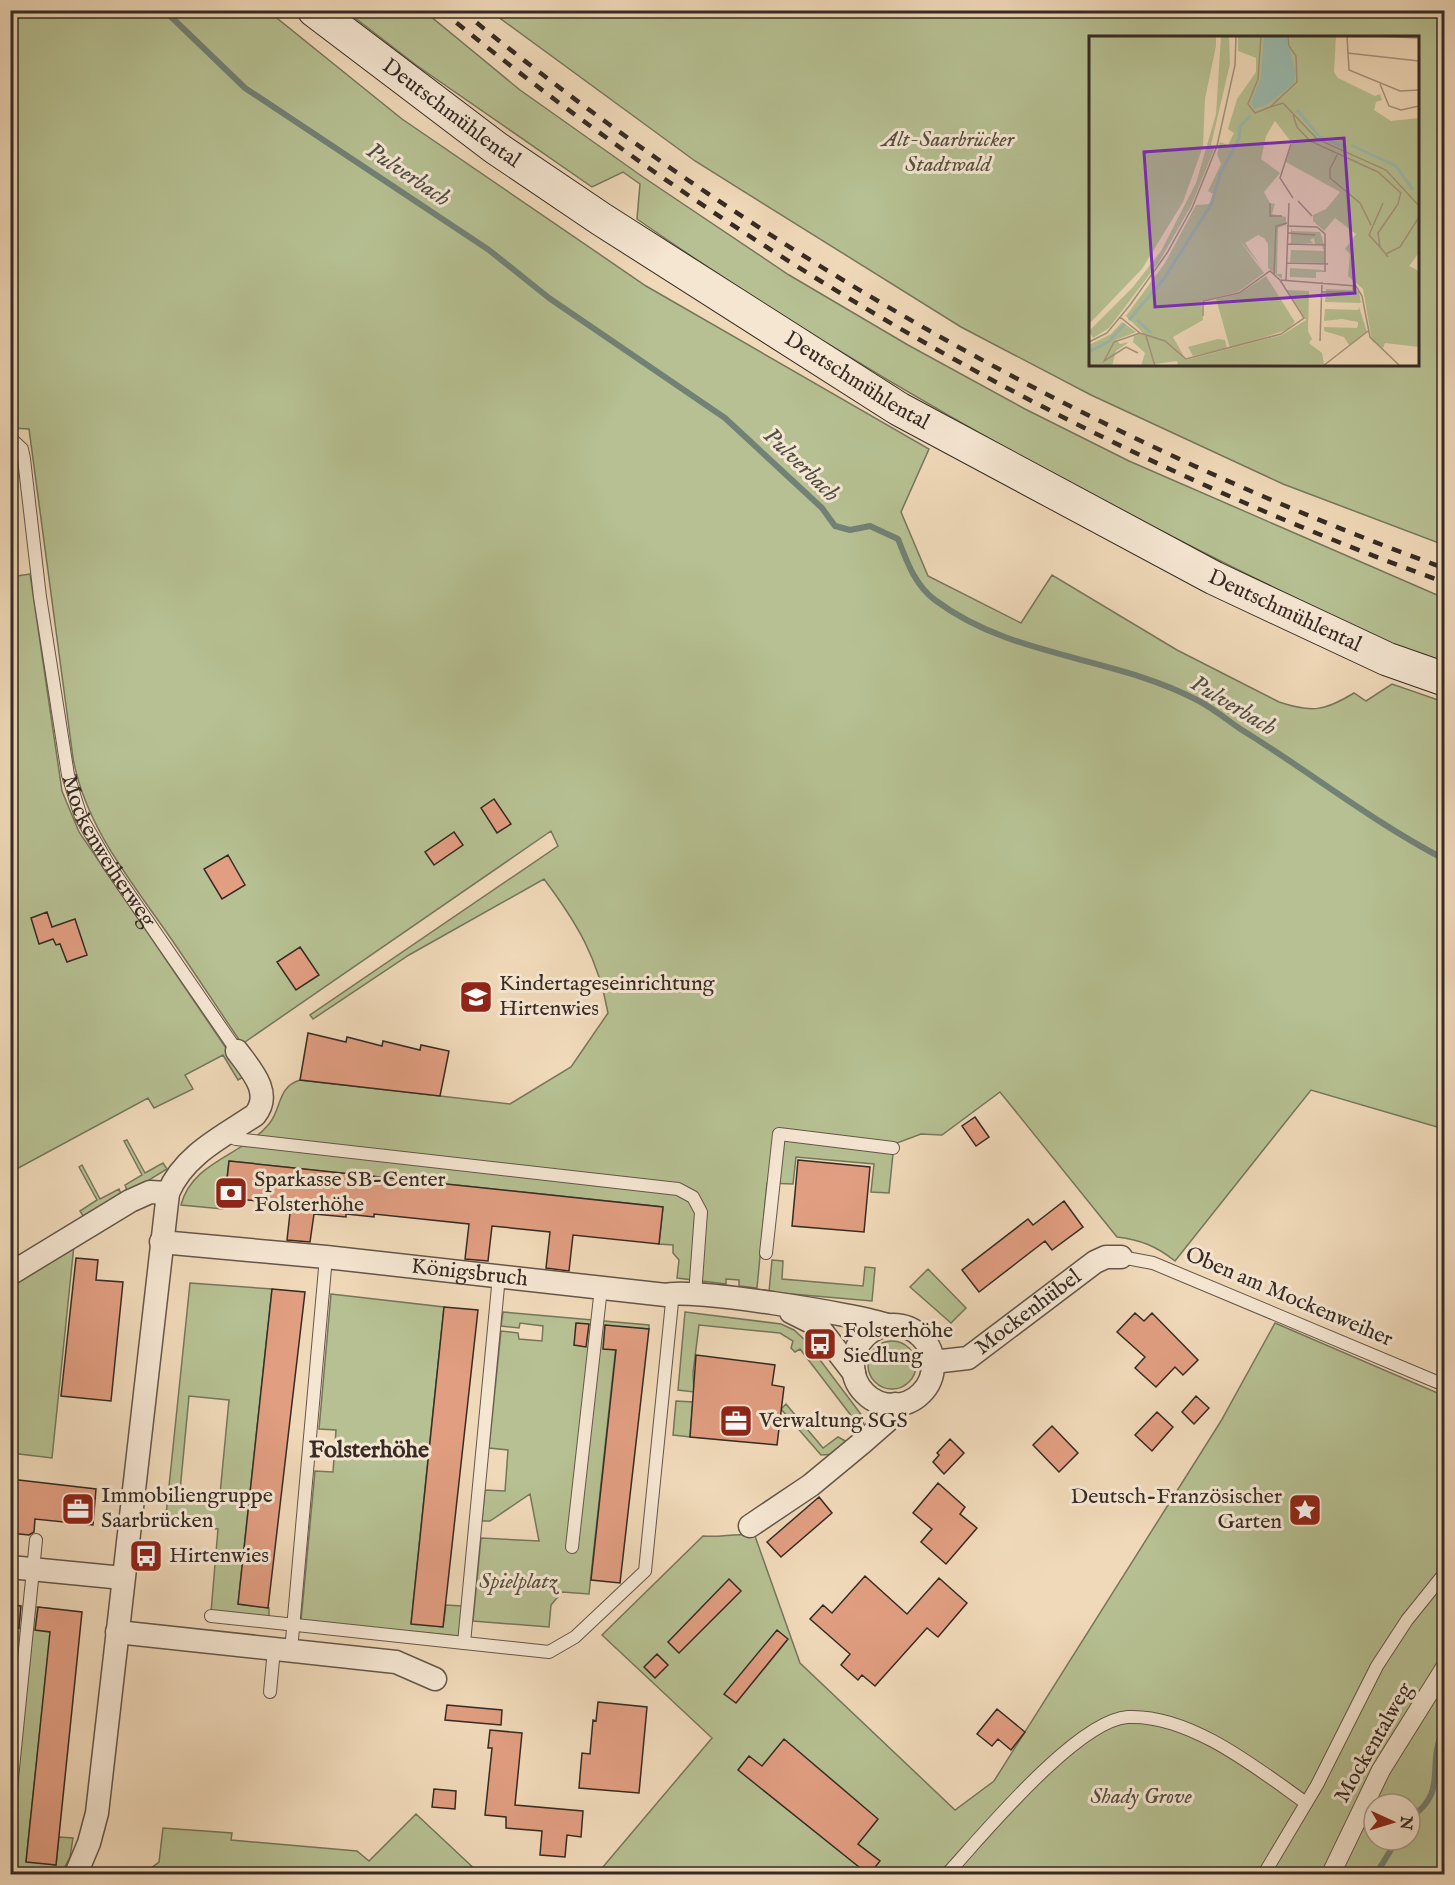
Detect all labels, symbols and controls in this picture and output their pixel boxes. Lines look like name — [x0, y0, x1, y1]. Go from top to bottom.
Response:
inset map — [1089, 36, 1419, 366]
street label: Deutschmühlental — [376, 52, 526, 175]
park label: Alt-Saarbrücker Stadtwald — [880, 126, 1016, 179]
water label: Pulverbach — [360, 136, 456, 214]
street label: Deutschmühlental — [779, 325, 934, 437]
water label: Pulverbach — [756, 421, 846, 509]
street label: Deutschmühlental — [1203, 563, 1366, 659]
water label: Pulverbach — [1184, 668, 1282, 744]
street label: Mockenweiherweg — [55, 771, 162, 934]
place label: Kindertageseinrichtung Hirtenwies — [499, 970, 716, 1023]
school or university icon: Kindertageseinrichtung Hirtenwies — [458, 979, 494, 1015]
place label: Sparkasse SB-Center Folsterhöhe — [254, 1166, 446, 1219]
bank icon: Sparkasse SB-Center Folsterhöhe — [213, 1175, 249, 1211]
street label: Oben am Mockenweiher — [1181, 1241, 1397, 1353]
street label: Königsbruch — [410, 1253, 530, 1293]
street label: Mockenhübel — [970, 1263, 1087, 1362]
place label: Folsterhöhe Siedlung — [843, 1317, 953, 1370]
bus stop icon: Folsterhöhe Siedlung — [802, 1326, 838, 1362]
office icon: Verwaltung SGS — [718, 1403, 754, 1439]
place label: Verwaltung SGS — [758, 1407, 908, 1435]
district label: Folsterhöhe — [309, 1435, 429, 1466]
place label: Immobiliengruppe Saarbrücken — [101, 1482, 273, 1535]
place label: Deutsch-Französischer Garten — [1071, 1483, 1282, 1536]
office icon: Immobiliengruppe Saarbrücken — [60, 1491, 96, 1527]
place icon: Deutsch-Französischer Garten — [1287, 1492, 1323, 1528]
bus stop icon: Hirtenwies — [128, 1538, 164, 1574]
place label: Hirtenwies — [169, 1542, 269, 1570]
park label: Spielplatz — [479, 1568, 560, 1596]
street label: Mockentalweg — [1328, 1677, 1420, 1808]
park label: Shady Grove — [1090, 1783, 1192, 1811]
north arrow — [1362, 1792, 1422, 1852]
text: N — [1394, 1814, 1415, 1831]

